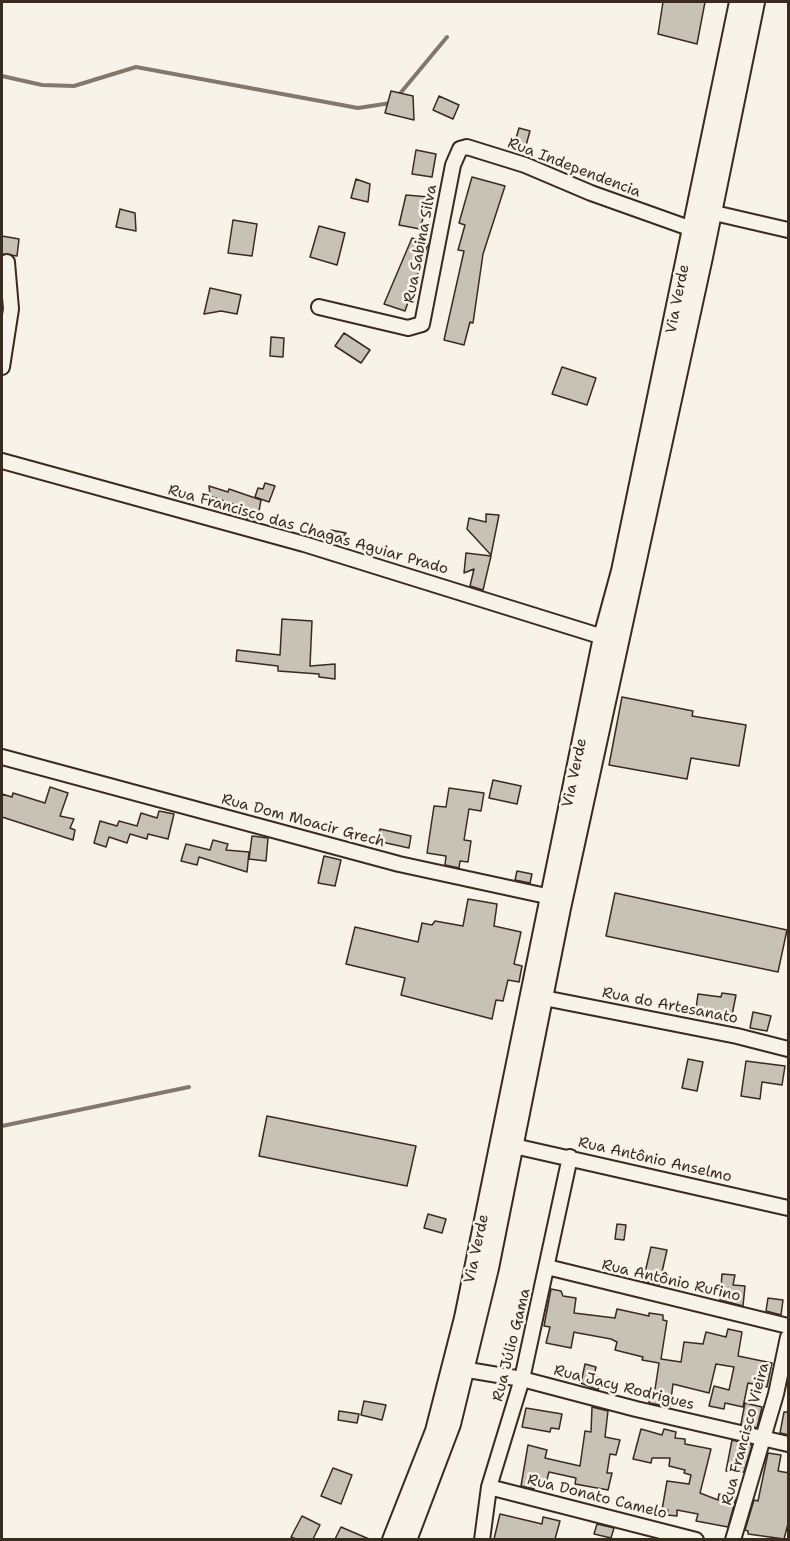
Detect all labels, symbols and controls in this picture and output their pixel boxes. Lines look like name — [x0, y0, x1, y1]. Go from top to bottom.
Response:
street label: Rua Independencia — [505, 134, 643, 202]
street label: Rua Sabina Silva — [401, 183, 441, 305]
street label: Via Verde — [662, 263, 694, 335]
street label: Rua Francisco das Chagas Aguiar Prado — [166, 481, 450, 579]
street label: Via Verde — [559, 737, 591, 809]
street label: Rua Dom Moacir Grech — [219, 791, 387, 851]
street label: Rua do Artesanato — [600, 984, 740, 1028]
street label: Rua Antônio Anselmo — [576, 1134, 734, 1186]
street label: Via Verde — [461, 1213, 493, 1285]
street label: Rua Antônio Rufino — [600, 1256, 742, 1306]
street label: Rua Júlio Gama — [489, 1286, 535, 1404]
street label: Rua Francisco Vieira — [718, 1361, 774, 1507]
street label: Rua Jacy Rodrigues — [552, 1362, 696, 1414]
street label: Rua Donato Camelo — [525, 1471, 669, 1523]

